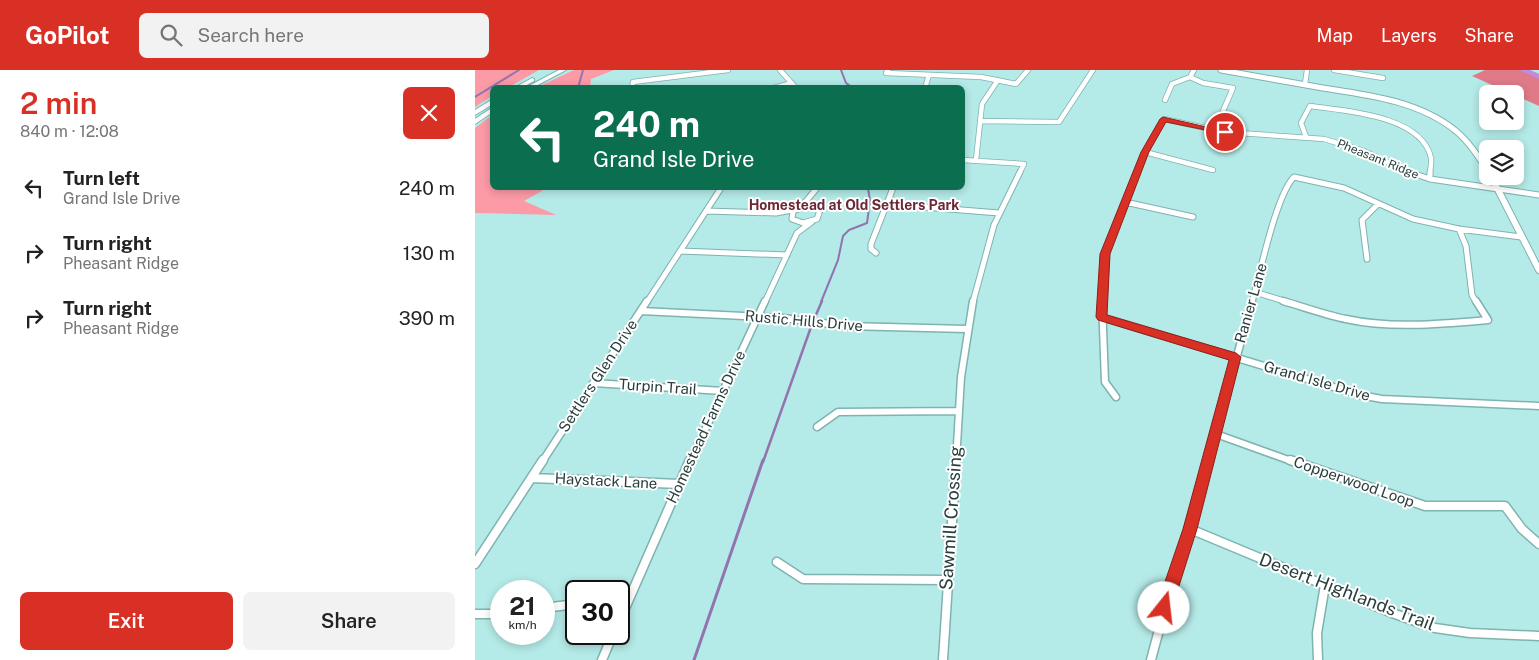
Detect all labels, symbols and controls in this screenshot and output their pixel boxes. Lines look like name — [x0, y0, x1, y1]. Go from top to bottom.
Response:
search box — [139, 13, 489, 58]
text: GoPilot — [25, 21, 109, 49]
icon: search — [157, 21, 185, 49]
text: Search here — [197, 24, 304, 46]
text: Map — [1317, 25, 1353, 46]
text: Layers — [1381, 25, 1437, 46]
text: Share — [1465, 25, 1514, 46]
text: 2 min — [20, 85, 97, 121]
map controls — [1479, 85, 1524, 185]
button: search — [1479, 85, 1524, 130]
button: close — [403, 87, 455, 139]
text: 240 m — [593, 104, 700, 145]
icon: left — [510, 105, 575, 170]
pin — [1204, 111, 1246, 153]
icon: arrive — [1211, 118, 1239, 146]
text: 840 m · 12:08 — [20, 122, 119, 141]
street label: Pheasant Ridge — [1335, 136, 1421, 182]
button: layers — [1479, 140, 1524, 185]
text: Grand Isle Drive — [593, 146, 754, 172]
text: Turn left — [63, 167, 140, 189]
icon: left — [20, 174, 48, 202]
text: 240 m — [399, 177, 455, 199]
text: Grand Isle Drive — [63, 189, 180, 208]
district label: Homestead at Old Settlers Park — [749, 197, 959, 213]
text: Turn right — [63, 232, 152, 254]
icon: right — [20, 239, 48, 267]
text: 130 m — [403, 242, 455, 264]
text: Pheasant Ridge — [63, 254, 179, 273]
street label: Ranier Lane — [1231, 261, 1270, 345]
text: Turn right — [63, 297, 152, 319]
icon: right — [20, 304, 48, 332]
text: 390 m — [399, 307, 455, 329]
street label: Rustic Hills Drive — [744, 307, 864, 334]
street label: Settlers Glen Drive — [555, 316, 640, 435]
text: Pheasant Ridge — [63, 319, 179, 338]
street label: Homestead Farms Drive — [663, 348, 748, 506]
street label: Grand Isle Drive — [1262, 357, 1372, 404]
street label: Turpin Trail — [618, 375, 698, 398]
street label: Sawmill Crossing — [935, 445, 966, 591]
street label: Copperwood Loop — [1292, 453, 1417, 510]
street label: Haystack Lane — [554, 469, 658, 492]
street label: Desert Highlands Trail — [1256, 548, 1438, 635]
speed limit sign: 30 — [565, 580, 630, 645]
position arrow — [1137, 581, 1189, 633]
text: 21 — [509, 591, 536, 621]
button: Exit — [20, 592, 233, 650]
button: Share — [243, 592, 455, 650]
text: km/h — [508, 618, 537, 632]

